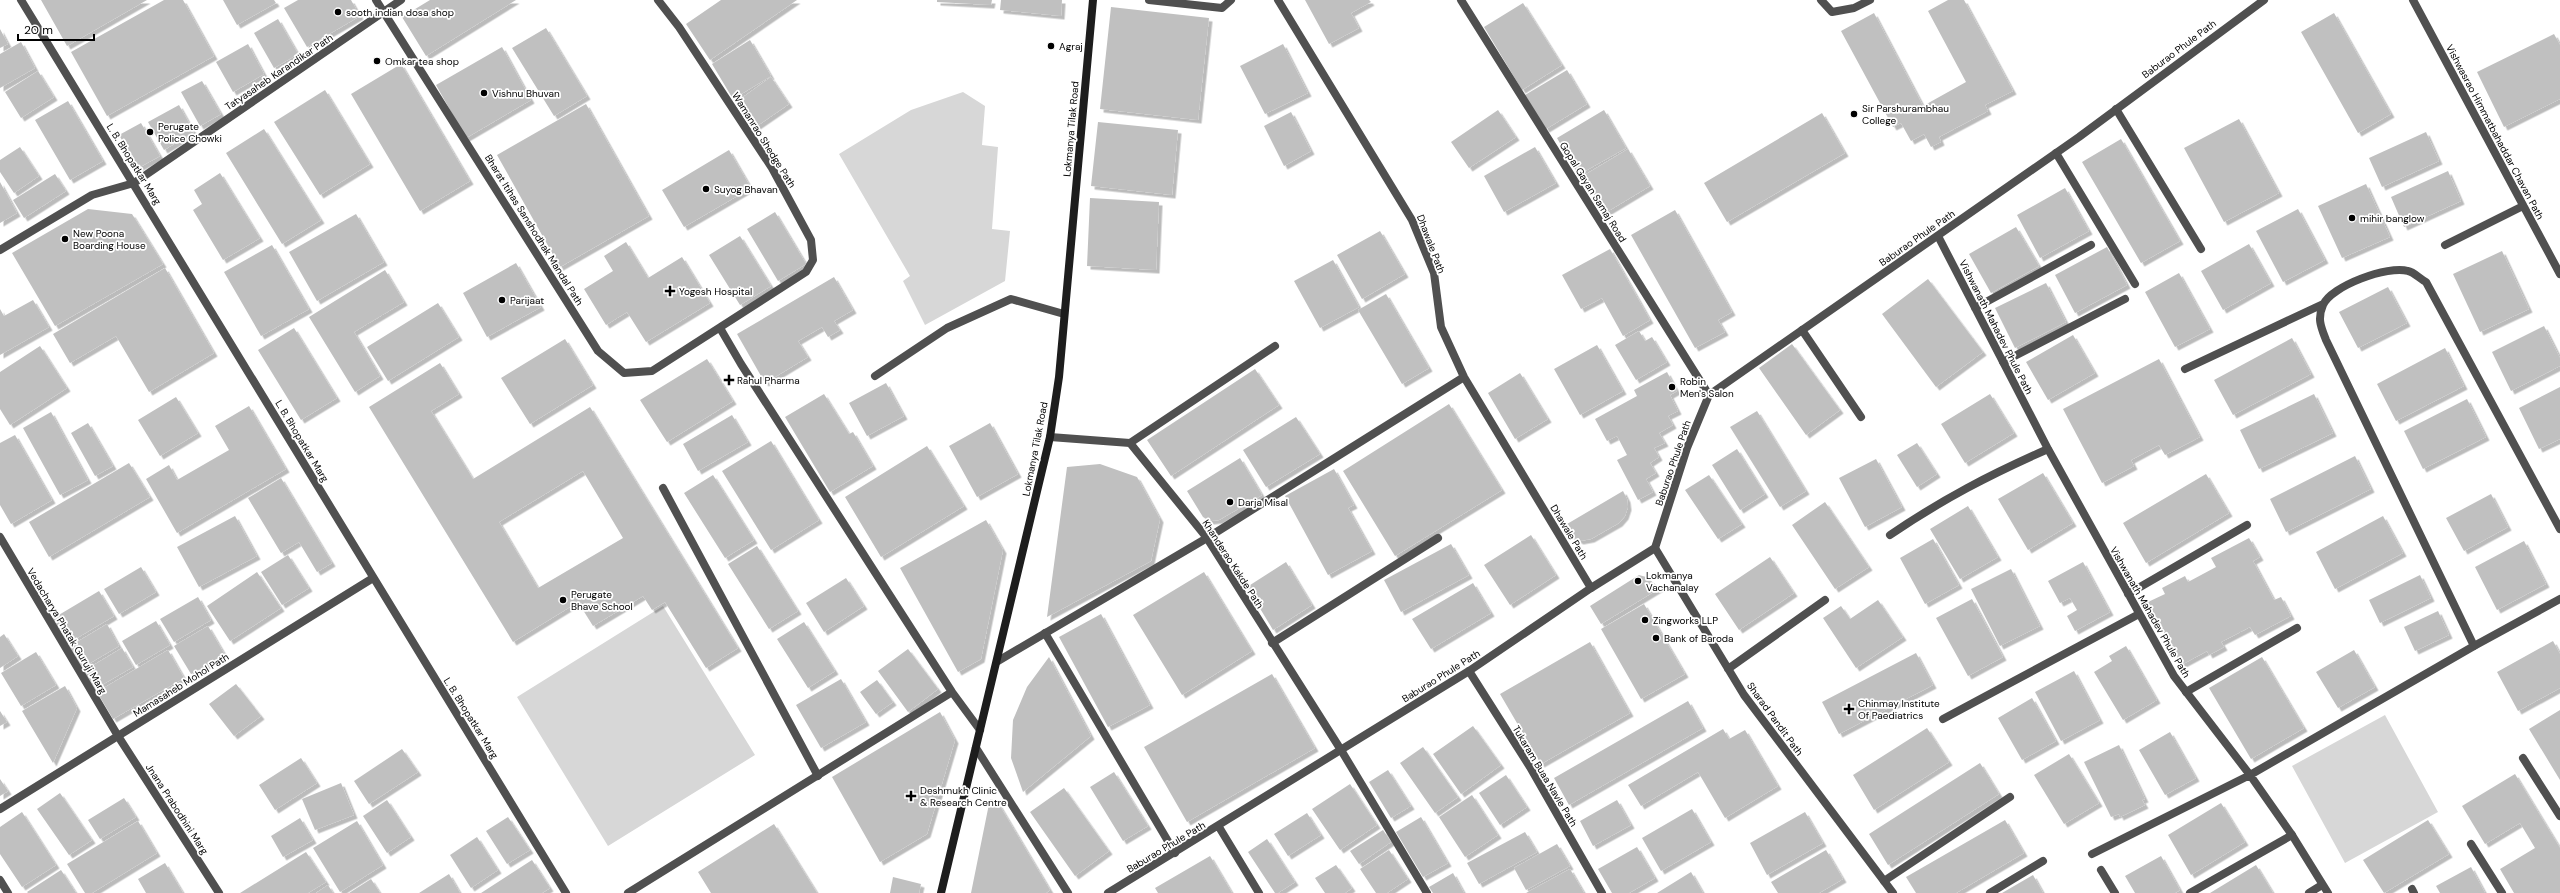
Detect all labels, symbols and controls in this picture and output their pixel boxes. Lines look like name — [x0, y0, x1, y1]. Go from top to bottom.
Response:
place label: sooth indian dosa shop — [346, 6, 454, 19]
marker: sooth indian dosa shop — [333, 7, 343, 17]
scale bar — [18, 16, 94, 42]
street label: Baburao Phule Path — [2139, 17, 2219, 81]
text: 20 m — [24, 22, 53, 38]
street label: Tatyasaheb Karandikar Path — [222, 31, 336, 113]
place label: Agraj — [1059, 40, 1083, 53]
marker: Agraj — [1046, 41, 1056, 51]
street label: Vishwasrao Himmatbahaddar Chavan Path — [2443, 42, 2547, 222]
place label: Omkar tea shop — [385, 55, 459, 68]
marker: Omkar tea shop — [372, 56, 382, 66]
street label: Lokmanya Tilak Road — [1060, 81, 1082, 177]
place label: Vishnu Bhuvan — [492, 87, 560, 100]
marker: Vishnu Bhuvan — [479, 88, 489, 98]
street label: Wamanrao Shedge Path — [729, 90, 799, 190]
place label: Sir Parshurambhau College — [1862, 102, 1949, 127]
marker: Sir Parshurambhau College — [1849, 109, 1859, 119]
place label: Perugate Police Chowki — [158, 120, 222, 145]
street label: L. B. Bhopatkar Marg — [104, 121, 165, 207]
marker: Perugate Police Chowki — [145, 127, 155, 137]
street label: Gopal Gayan Samaj Road — [1557, 139, 1629, 245]
street label: Bharat Itihas Sanshodhak Mandal Path — [482, 152, 586, 308]
place label: Suyog Bhavan — [714, 183, 778, 196]
marker: Suyog Bhavan — [701, 184, 711, 194]
street label: Baburao Phule Path — [1877, 207, 1958, 269]
place label: mihir banglow — [2360, 212, 2425, 225]
street label: Dhawale Path — [1414, 213, 1448, 275]
marker: mihir banglow — [2347, 213, 2357, 223]
place label: New Poona Boarding House — [73, 227, 146, 252]
marker: New Poona Boarding House — [60, 234, 70, 244]
street label: Vishwanath Mahadev Phule Path — [1956, 258, 2036, 397]
marker: Yogesh Hospital — [664, 285, 676, 297]
place label: Yogesh Hospital — [679, 285, 752, 298]
place label: Parijaat — [510, 294, 544, 307]
marker: Parijaat — [497, 295, 507, 305]
place label: Rahul Pharma — [737, 374, 800, 387]
marker: Rahul Pharma — [724, 375, 734, 385]
place label: Robin Men's Salon — [1680, 375, 1734, 400]
marker: Robin Men's Salon — [1667, 382, 1677, 392]
street label: L. B. Bhopatkar Marg — [272, 398, 332, 485]
street label: Lokmanya Tilak Road — [1019, 401, 1051, 497]
street label: Baburao Phule Path — [1652, 418, 1694, 507]
place label: Darja Misal — [1238, 496, 1288, 509]
marker: Darja Misal — [1225, 497, 1235, 507]
street label: Dhawale Path — [1547, 502, 1591, 562]
street label: Khanderao Kakde Path — [1199, 517, 1267, 611]
street label: Vishwanath Mahadev Phule Path — [2107, 544, 2193, 680]
street label: Vedacharya Phatak Guruji Marg — [24, 566, 110, 697]
place label: Lokmanya Vachanalay — [1646, 569, 1699, 594]
marker: Lokmanya Vachanalay — [1633, 576, 1643, 586]
place label: Perugate Bhave School — [571, 588, 633, 613]
marker: Perugate Bhave School — [558, 595, 568, 605]
place label: Zingworks LLP — [1653, 614, 1718, 627]
marker: Zingworks LLP — [1640, 615, 1650, 625]
place label: Bank of Baroda — [1664, 632, 1734, 645]
marker: Bank of Baroda — [1651, 633, 1661, 643]
street label: Baburao Phule Path — [1400, 647, 1483, 705]
street label: Mamasaheb Mohol Path — [131, 650, 231, 720]
street label: L. B. Bhopatkar Marg — [441, 675, 502, 761]
street label: Sharad Pandit Path — [1744, 680, 1806, 758]
place label: Chinmay Institute Of Paediatrics — [1858, 697, 1940, 722]
marker: Chinmay Institute Of Paediatrics — [1843, 703, 1855, 715]
street label: Tukaram Buaa Navle Path — [1510, 723, 1581, 829]
street label: Jnana Prabodhini Marg — [143, 761, 211, 857]
place label: Deshmukh Clinic & Research Centre — [920, 784, 1007, 809]
marker: Deshmukh Clinic & Research Centre — [905, 790, 917, 802]
street label: Baburao Phule Path — [1124, 818, 1208, 876]

